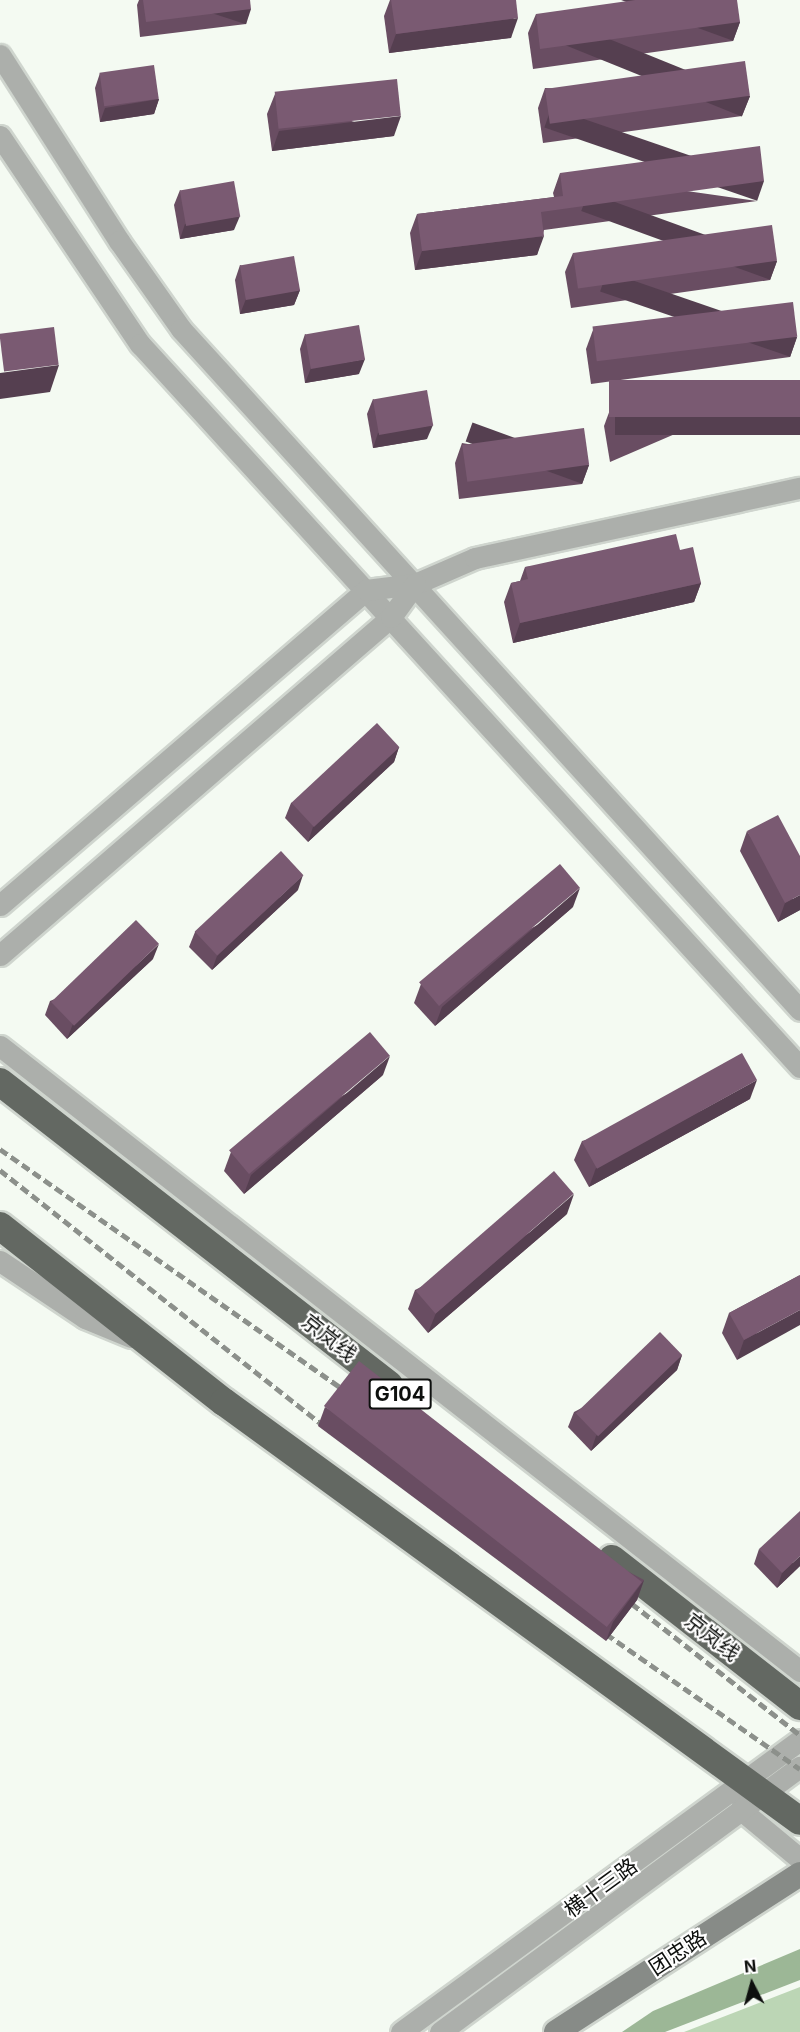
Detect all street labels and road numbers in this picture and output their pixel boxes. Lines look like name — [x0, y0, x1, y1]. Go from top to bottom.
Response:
street label: 京岚线 — [296, 1309, 362, 1367]
road number: G104 — [368, 1377, 432, 1411]
street label: 京岚线 — [679, 1608, 745, 1666]
street label: 横十三路 — [560, 1853, 642, 1923]
street label: 团忠路 — [645, 1925, 711, 1981]

